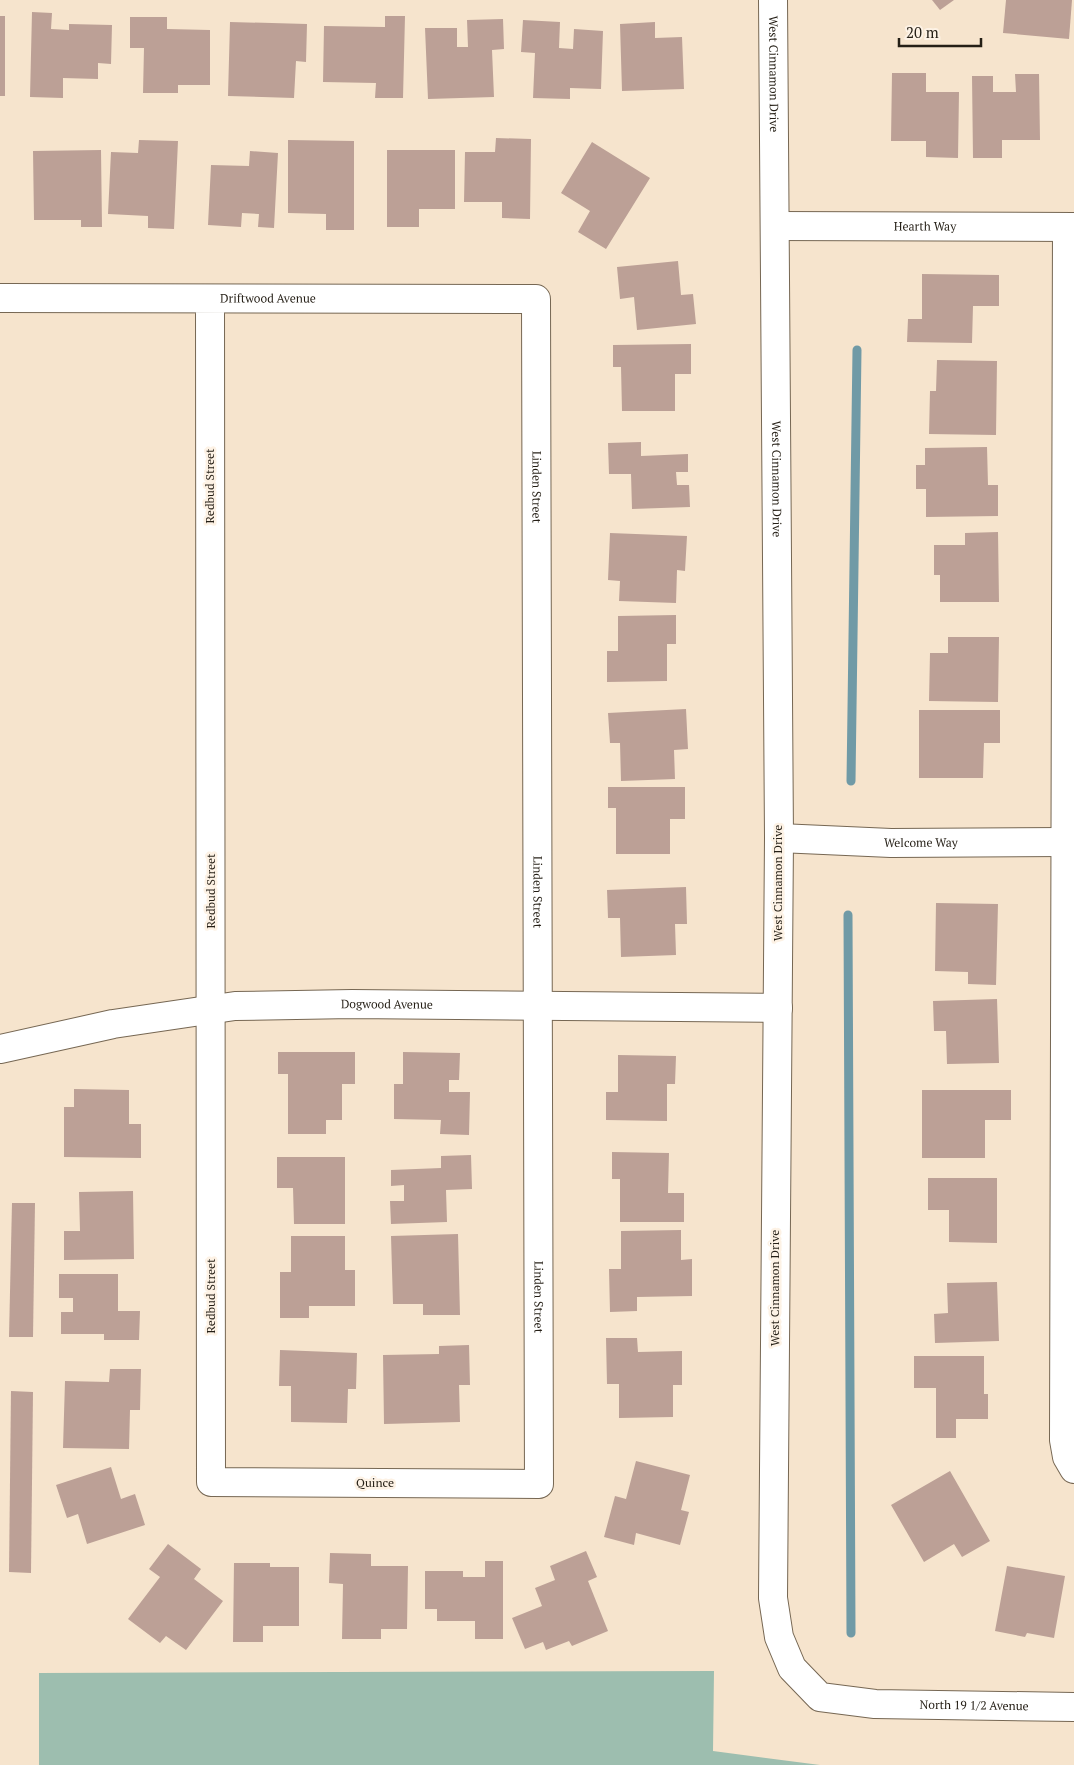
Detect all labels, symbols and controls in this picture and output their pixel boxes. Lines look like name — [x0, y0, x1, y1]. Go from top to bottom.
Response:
scale bar — [899, 15, 982, 47]
street label: West Cinnamon Drive — [766, 16, 782, 132]
text: 20 m — [906, 22, 939, 42]
street label: Hearth Way — [894, 218, 957, 234]
street label: Driftwood Avenue — [220, 290, 316, 306]
street label: West Cinnamon Drive — [769, 421, 785, 537]
street label: Redbud Street — [202, 448, 217, 524]
street label: Linden Street — [529, 451, 545, 524]
street label: West Cinnamon Drive — [770, 825, 785, 941]
street label: Welcome Way — [884, 835, 959, 850]
street label: Redbud Street — [203, 853, 218, 929]
street label: Linden Street — [530, 856, 546, 929]
street label: Dogwood Avenue — [341, 996, 433, 1012]
street label: West Cinnamon Drive — [767, 1230, 782, 1346]
street label: Redbud Street — [203, 1258, 218, 1334]
street label: Linden Street — [531, 1261, 547, 1334]
street label: Quince — [356, 1475, 394, 1490]
street label: North 19 1/2 Avenue — [919, 1697, 1029, 1713]

